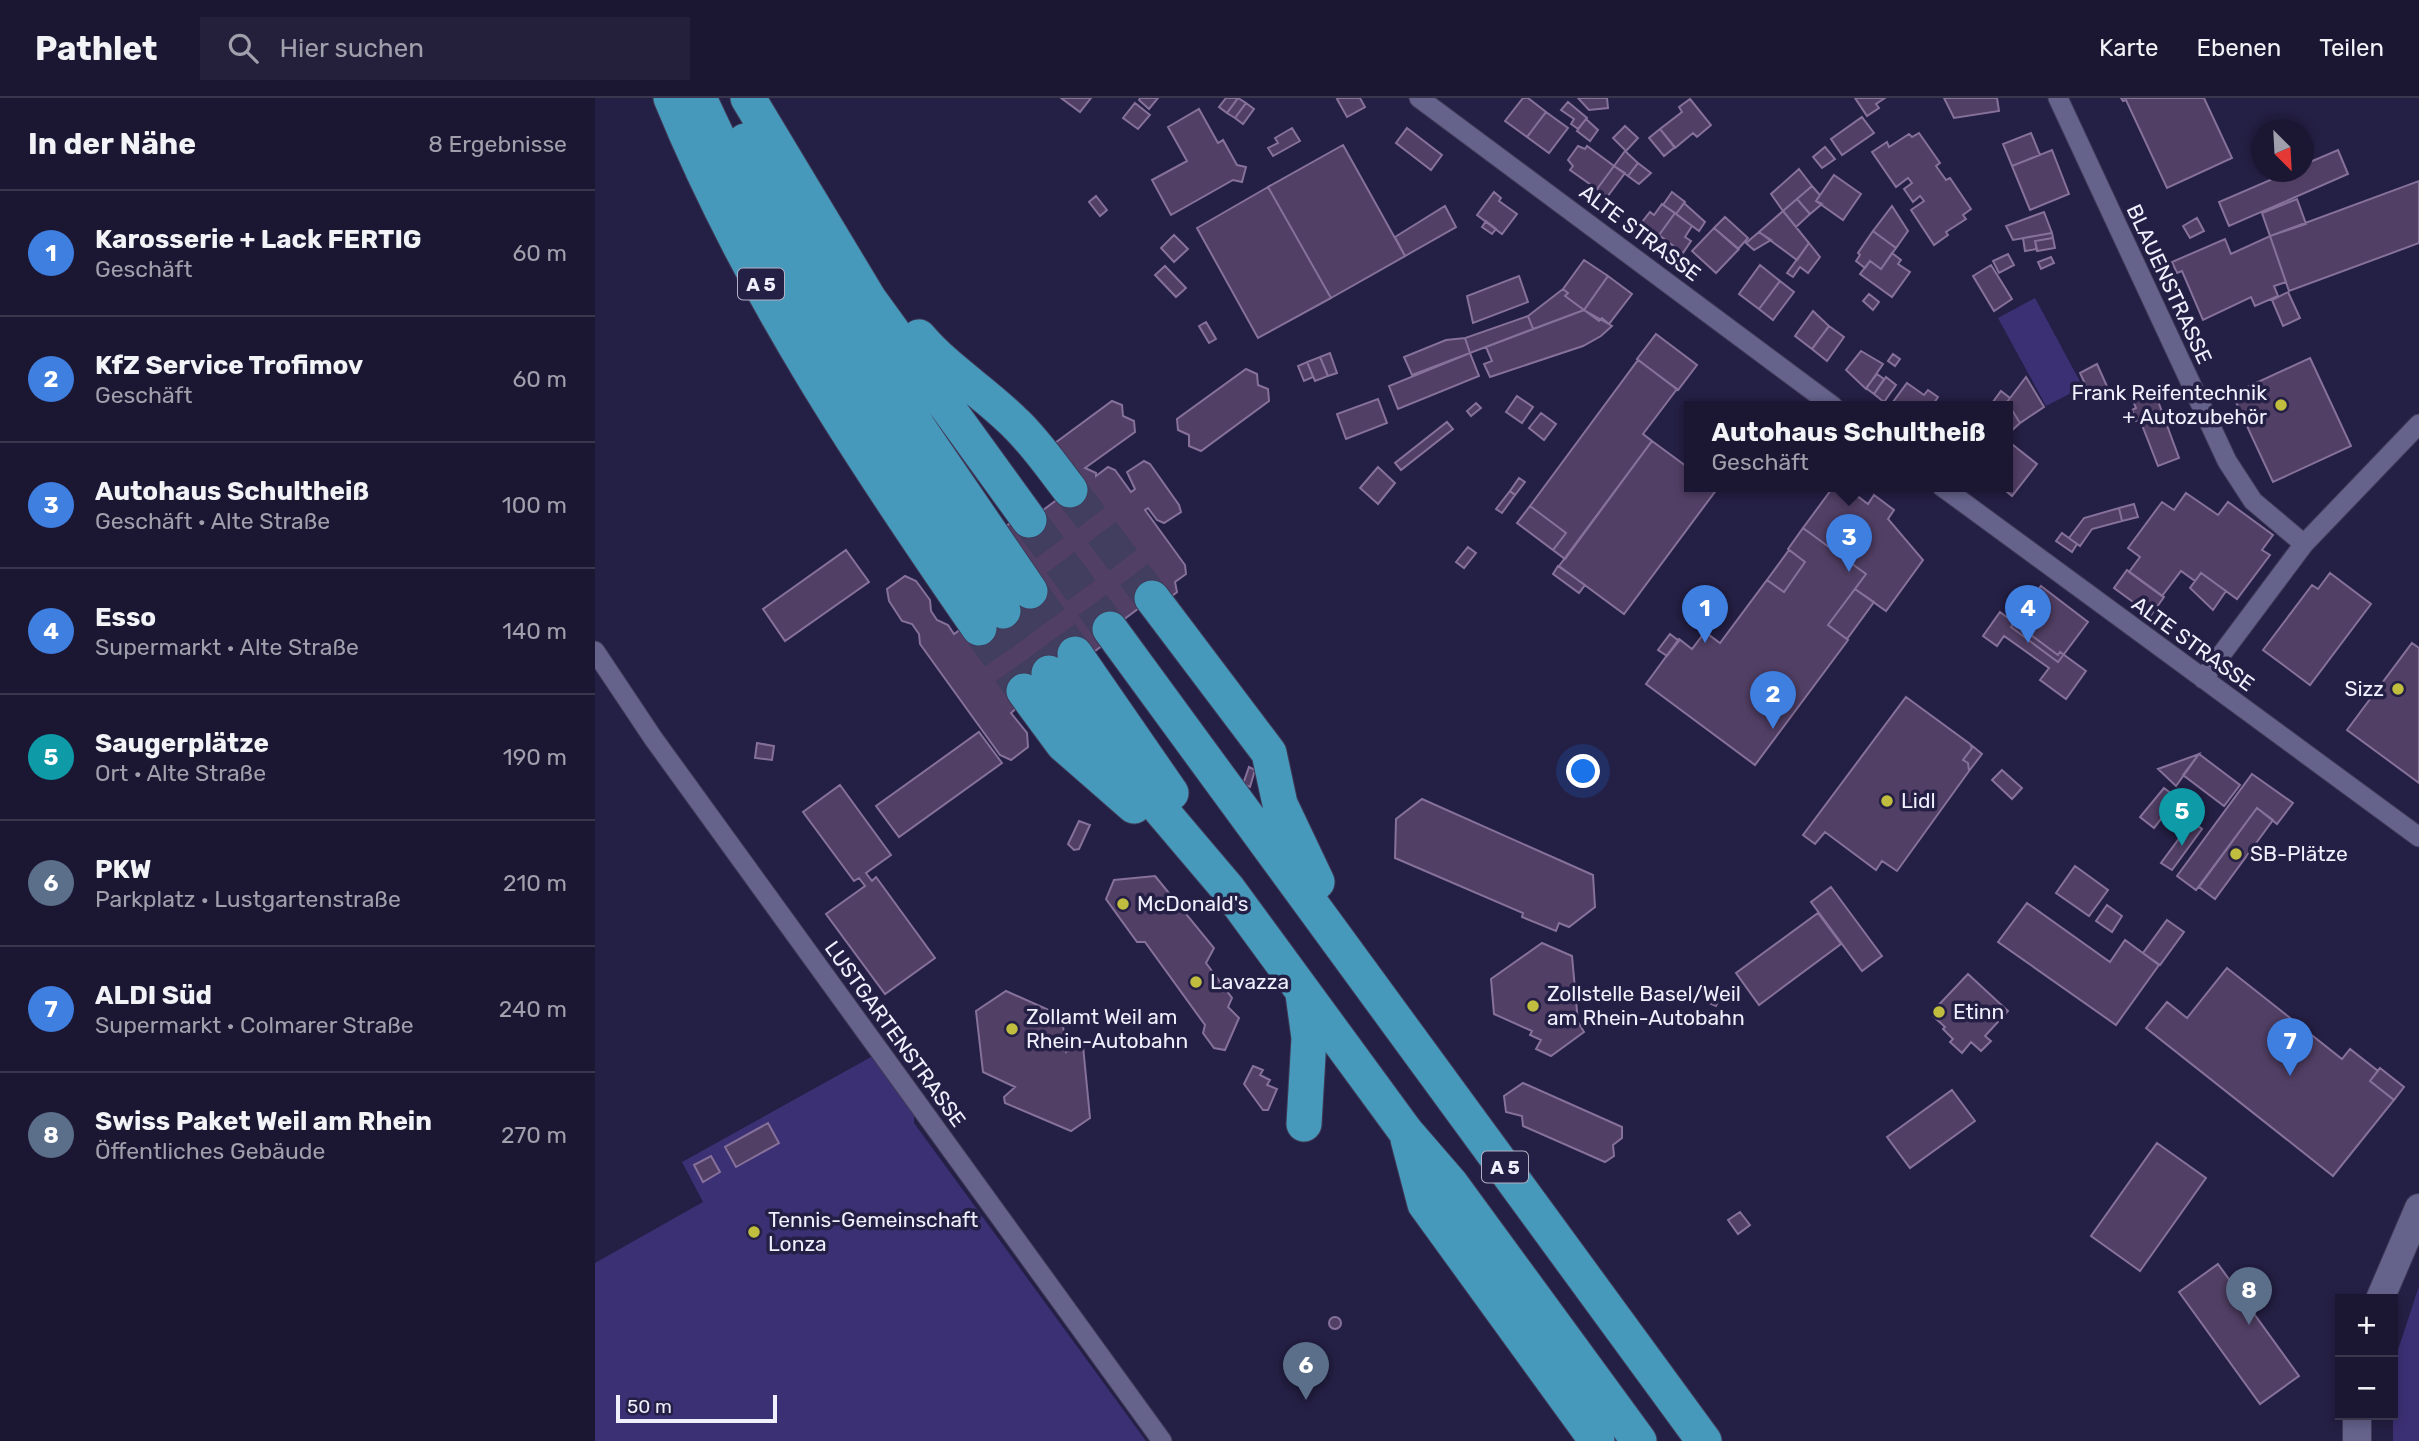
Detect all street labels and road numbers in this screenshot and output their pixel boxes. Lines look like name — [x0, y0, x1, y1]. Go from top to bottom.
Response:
street label: ALTE STRASSE — [1575, 179, 1706, 286]
street label: BLAUENSTRASSE — [2122, 200, 2217, 368]
road number: A 5 — [738, 268, 784, 300]
street label: ALTE STRASSE — [2127, 591, 2259, 696]
street label: LUSTGARTENSTRASSE — [820, 936, 971, 1131]
road number: A 5 — [1482, 1152, 1528, 1182]

